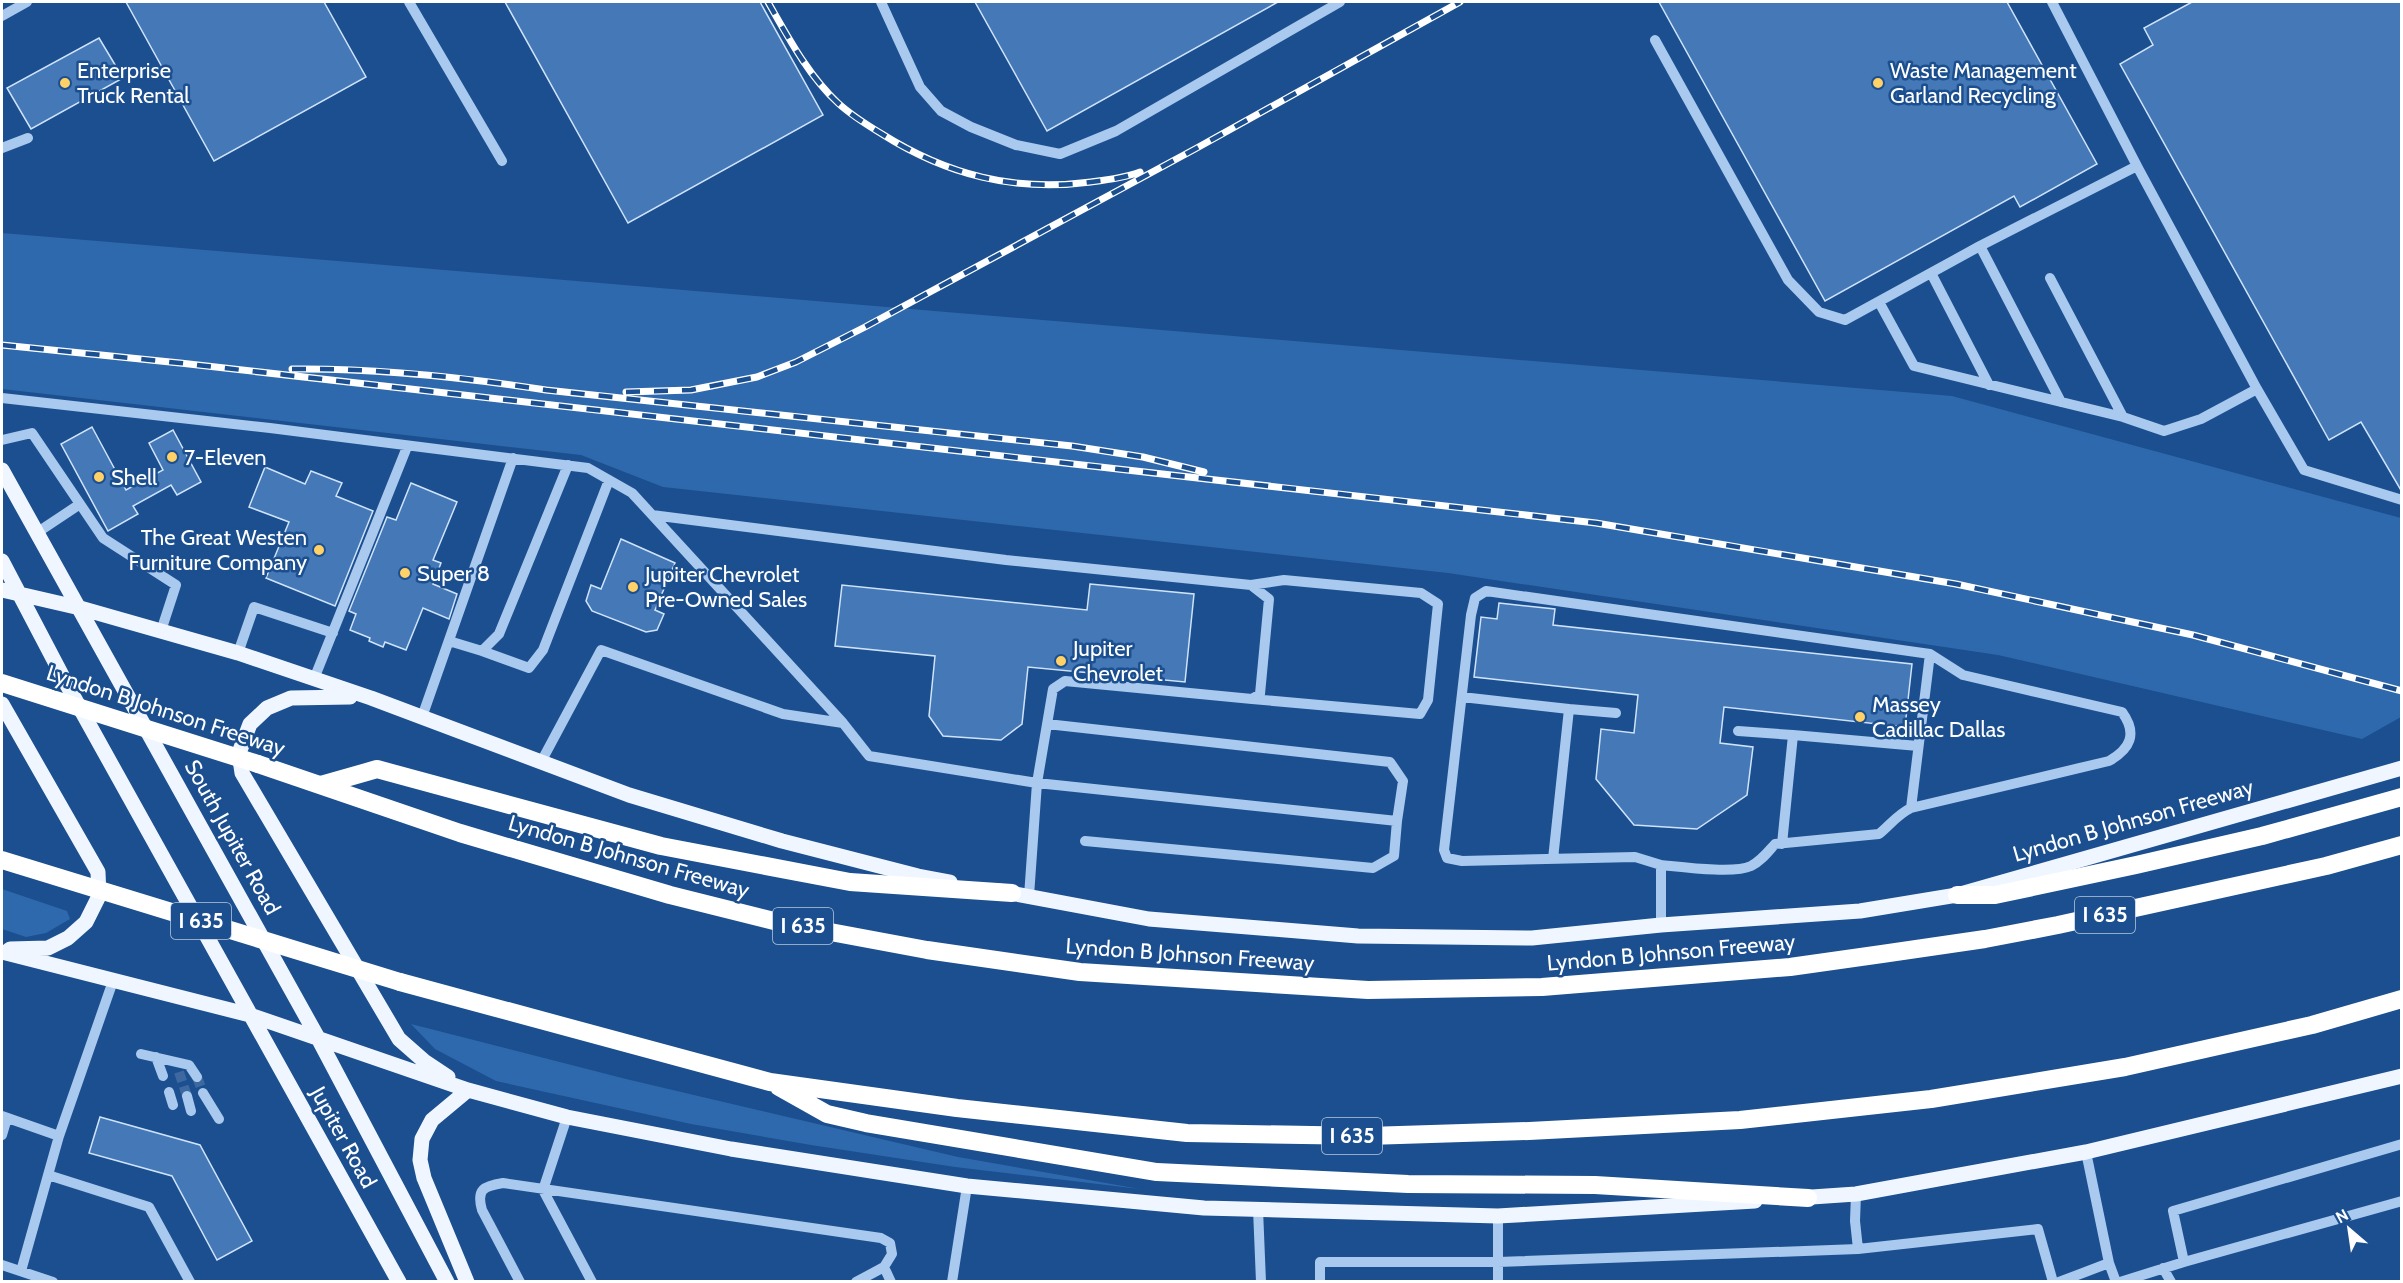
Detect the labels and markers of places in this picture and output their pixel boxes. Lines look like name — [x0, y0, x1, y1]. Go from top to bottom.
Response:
place label: Enterprise Truck Rental — [77, 57, 190, 109]
place label: Waste Management Garland Recycling — [1890, 57, 2077, 109]
marker: Enterprise Truck Rental — [58, 76, 72, 90]
marker: Waste Management Garland Recycling — [1871, 76, 1885, 90]
place label: 7-Eleven — [184, 444, 267, 471]
marker: 7-Eleven — [165, 450, 179, 464]
place label: Shell — [111, 464, 158, 491]
marker: Shell — [92, 470, 106, 484]
place label: The Great Westen Furniture Company — [129, 524, 307, 576]
marker: The Great Westen Furniture Company — [312, 543, 326, 557]
place label: Super 8 — [417, 560, 490, 587]
place label: Jupiter Chevrolet Pre-Owned Sales — [644, 561, 807, 613]
marker: Super 8 — [398, 566, 412, 580]
marker: Jupiter Chevrolet Pre-Owned Sales — [626, 580, 640, 594]
place label: Jupiter Chevrolet — [1072, 635, 1164, 687]
marker: Jupiter Chevrolet — [1054, 654, 1068, 668]
place label: Massey Cadillac Dallas — [1872, 691, 2005, 743]
marker: Massey Cadillac Dallas — [1853, 710, 1867, 724]

